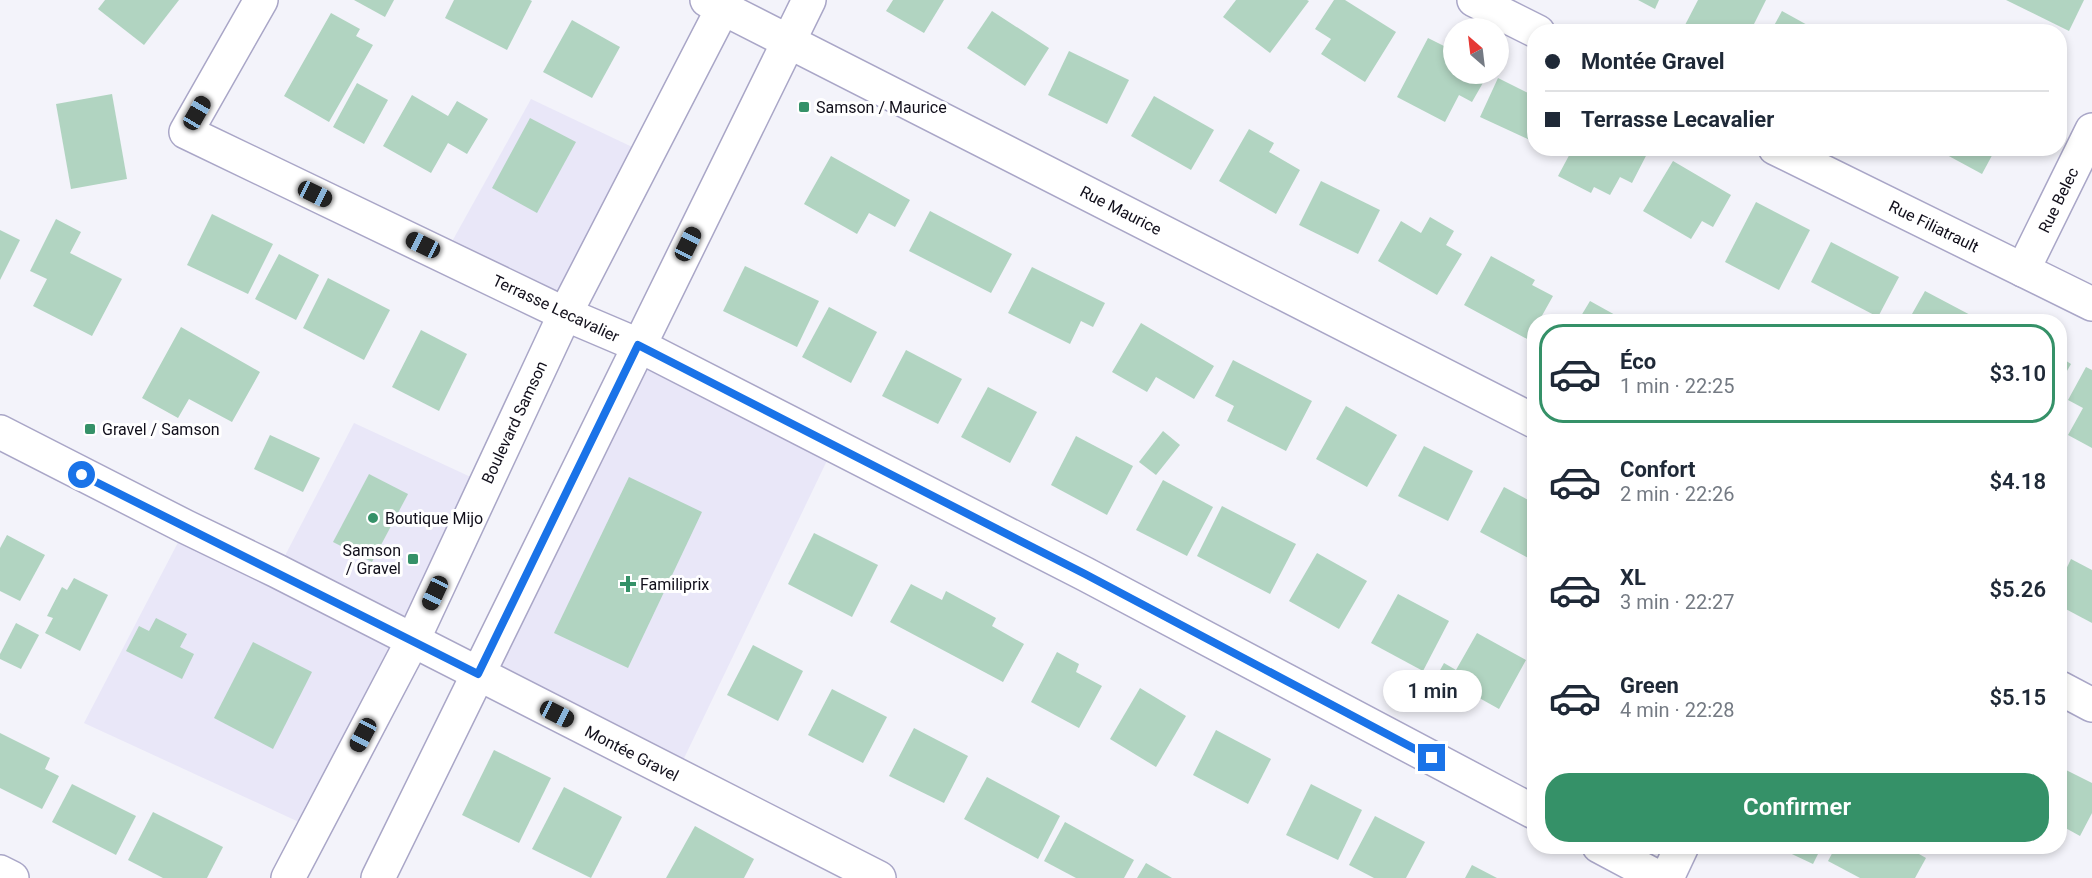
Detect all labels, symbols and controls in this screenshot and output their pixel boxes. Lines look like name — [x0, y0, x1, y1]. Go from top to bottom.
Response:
north arrow — [1443, 18, 1509, 84]
map controls — [1443, 18, 1509, 84]
text: Montée Gravel — [1581, 49, 1725, 74]
car — [180, 93, 214, 133]
place label: Samson / Maurice — [816, 98, 947, 117]
marker: Samson / Maurice — [797, 100, 811, 114]
text: Terrasse Lecavalier — [1581, 107, 1774, 132]
street label: Rue Belec — [2034, 164, 2082, 236]
car — [295, 178, 335, 210]
street label: Rue Maurice — [1077, 182, 1165, 239]
street label: Rue Filiatrault — [1886, 197, 1982, 256]
car — [672, 224, 704, 264]
car — [403, 229, 443, 261]
street label: Terrasse Lecavalier — [489, 271, 623, 346]
icon: car — [1548, 347, 1602, 401]
text: Éco — [1620, 349, 1656, 374]
street label: Boulevard Samson — [478, 358, 551, 487]
text: $3.10 — [1989, 361, 2046, 386]
text: 1 min · 22:25 — [1620, 374, 1735, 398]
place label: Gravel / Samson — [102, 420, 220, 439]
marker: Gravel / Samson — [83, 422, 97, 436]
icon: car — [1548, 455, 1602, 509]
text: Confort — [1620, 457, 1695, 482]
route start — [68, 461, 95, 488]
text: $4.18 — [1989, 469, 2046, 494]
text: 2 min · 22:26 — [1620, 482, 1735, 506]
place label: Boutique Mijo — [385, 509, 483, 528]
marker: Boutique Mijo — [366, 511, 380, 525]
place label: Samson / Gravel — [343, 541, 401, 578]
marker: Samson / Gravel — [406, 552, 420, 566]
icon: car — [1548, 563, 1602, 617]
text: XL — [1620, 565, 1646, 590]
car — [419, 573, 451, 613]
place label: Familiprix — [640, 575, 709, 594]
marker: Familiprix — [621, 577, 635, 591]
text: $5.26 — [1989, 577, 2046, 602]
text: 3 min · 22:27 — [1620, 590, 1735, 614]
callout: 1 min — [1382, 671, 1482, 713]
icon: car — [1548, 671, 1602, 725]
text: Green — [1620, 673, 1679, 698]
text: 1 min — [1407, 679, 1458, 703]
text: $5.15 — [1989, 685, 2046, 710]
car — [537, 698, 577, 730]
text: 4 min · 22:28 — [1620, 698, 1735, 722]
car — [347, 715, 379, 755]
street label: Montée Gravel — [582, 722, 682, 785]
route end — [1418, 744, 1445, 771]
button: Confirmer — [1545, 773, 2049, 842]

